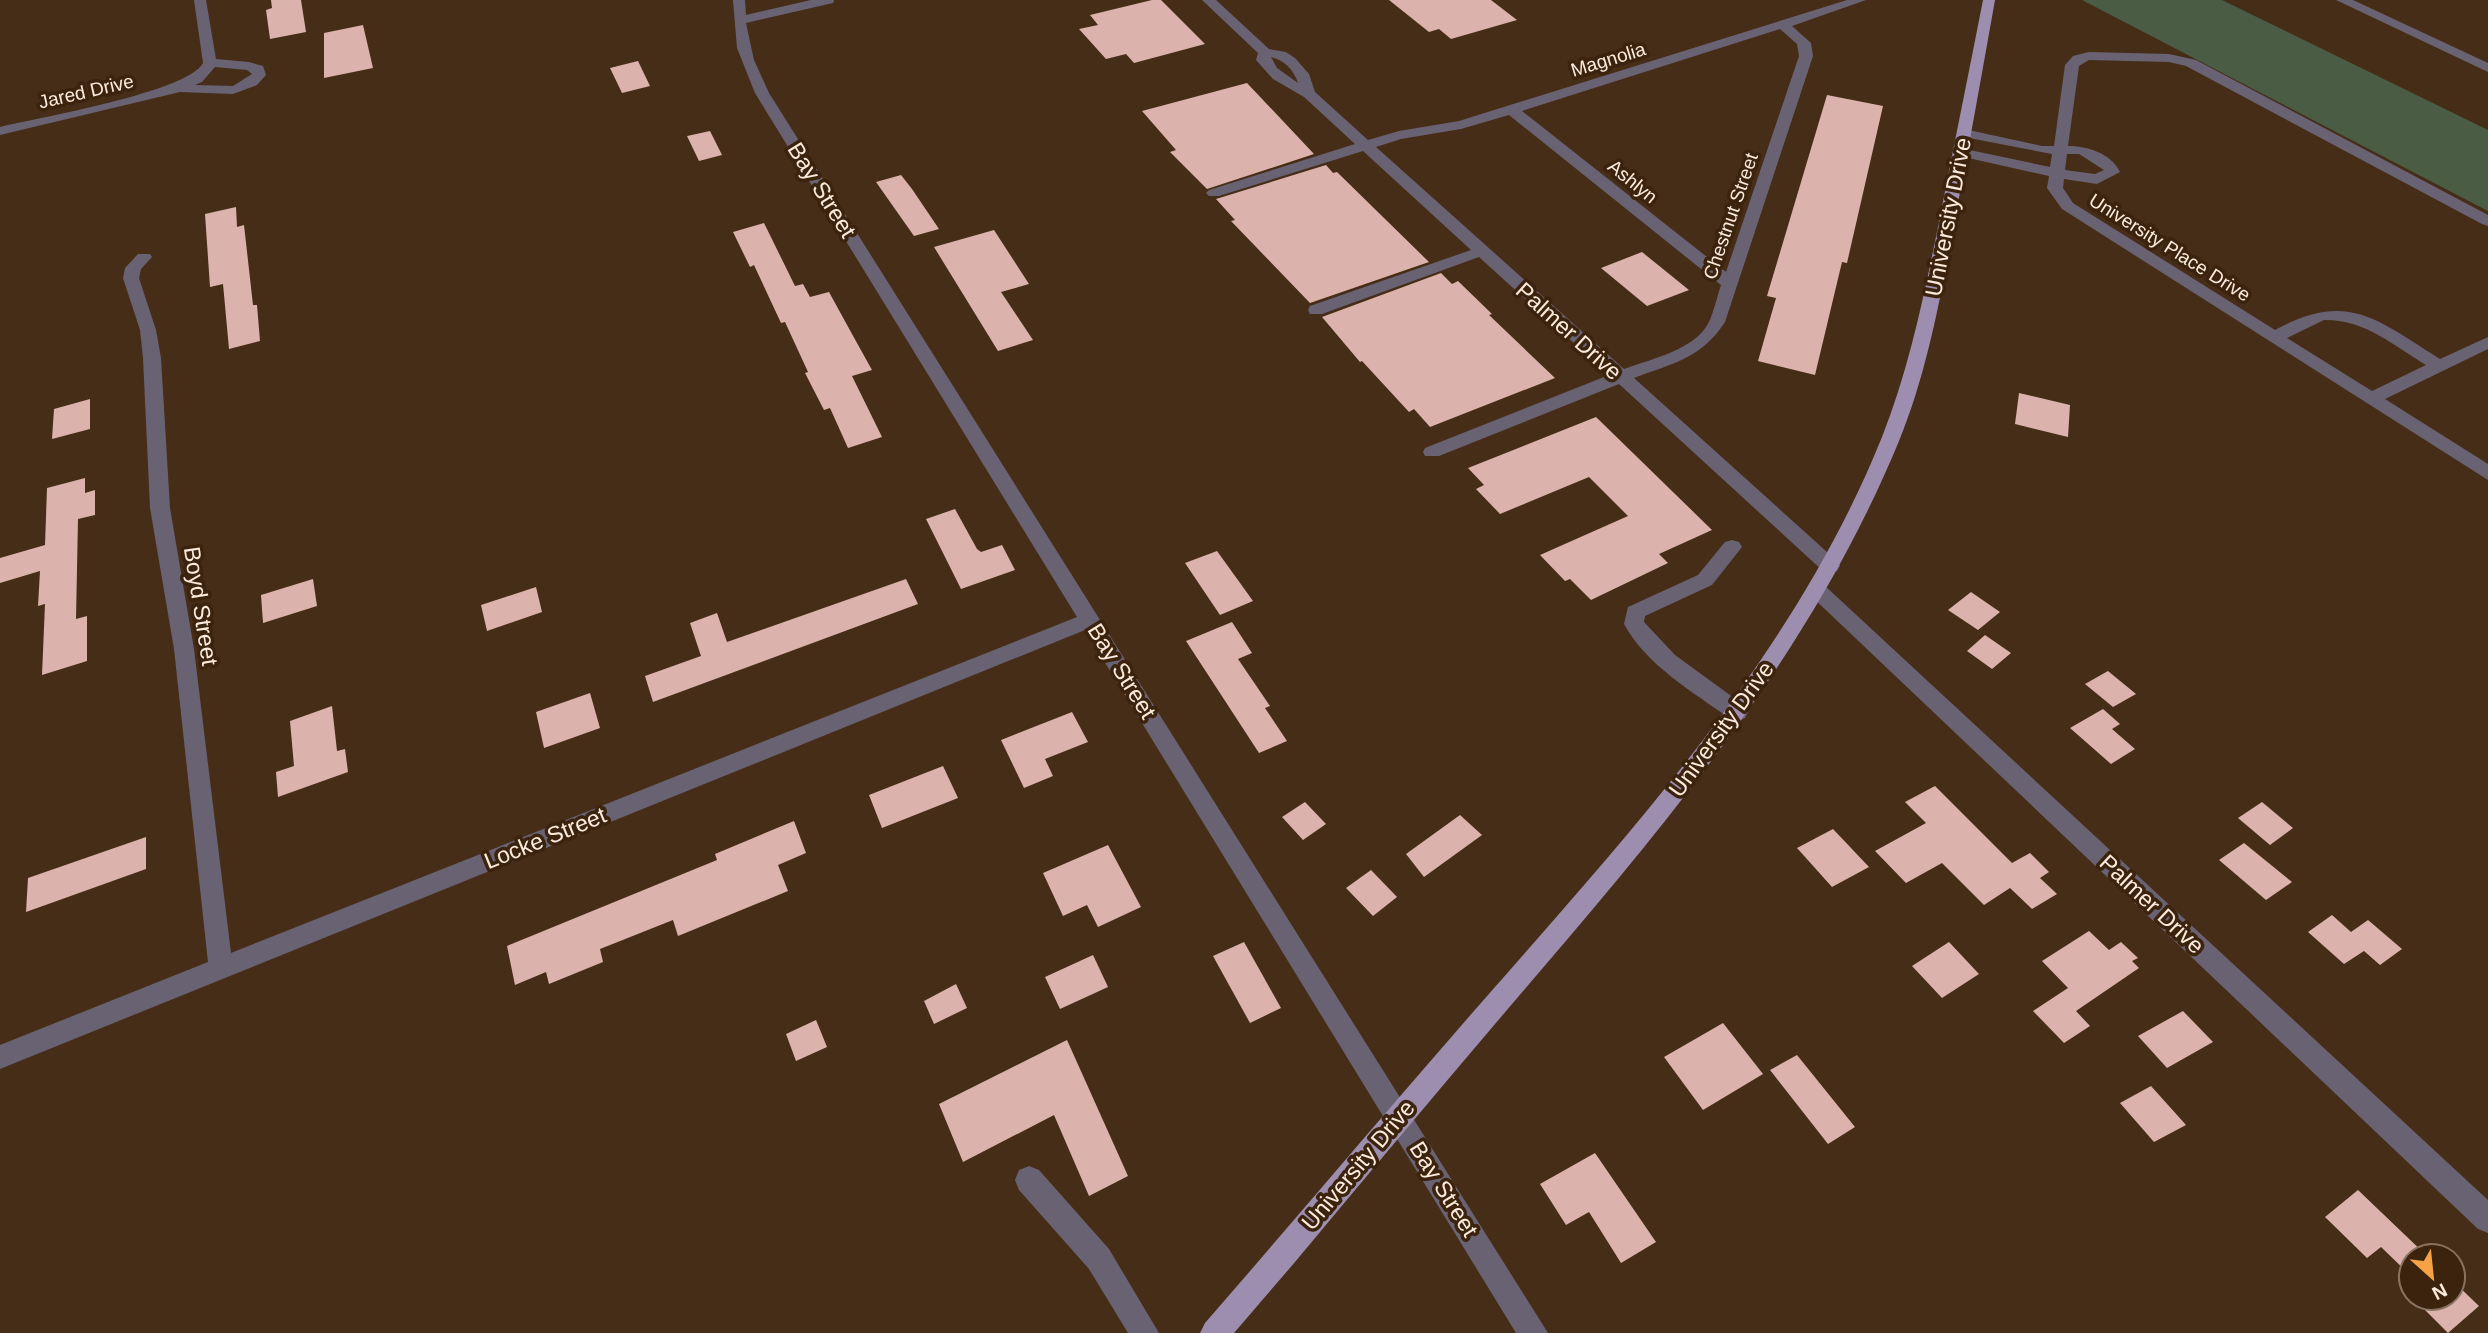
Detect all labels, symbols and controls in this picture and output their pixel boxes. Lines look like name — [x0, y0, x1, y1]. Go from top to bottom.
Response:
street label: Magnolia — [1568, 38, 1648, 81]
street label: Jared Drive — [36, 70, 136, 113]
street label: University Drive — [1920, 135, 1976, 299]
street label: Bay Street — [783, 138, 862, 243]
street label: Chestnut Street — [1699, 150, 1762, 282]
street label: Ashlyn — [1604, 155, 1661, 207]
street label: University Place Drive — [2085, 189, 2254, 306]
street label: Palmer Drive — [1511, 277, 1627, 385]
street label: Boyd Street — [179, 545, 223, 668]
street label: Bay Street — [1083, 619, 1162, 724]
street label: University Drive — [1663, 656, 1779, 802]
street label: Locke Street — [480, 802, 610, 874]
street label: Palmer Drive — [2095, 849, 2209, 959]
street label: University Drive — [1296, 1095, 1420, 1235]
street label: Bay Street — [1405, 1137, 1484, 1242]
north arrow — [2397, 1242, 2467, 1312]
text: N — [2429, 1279, 2450, 1304]

